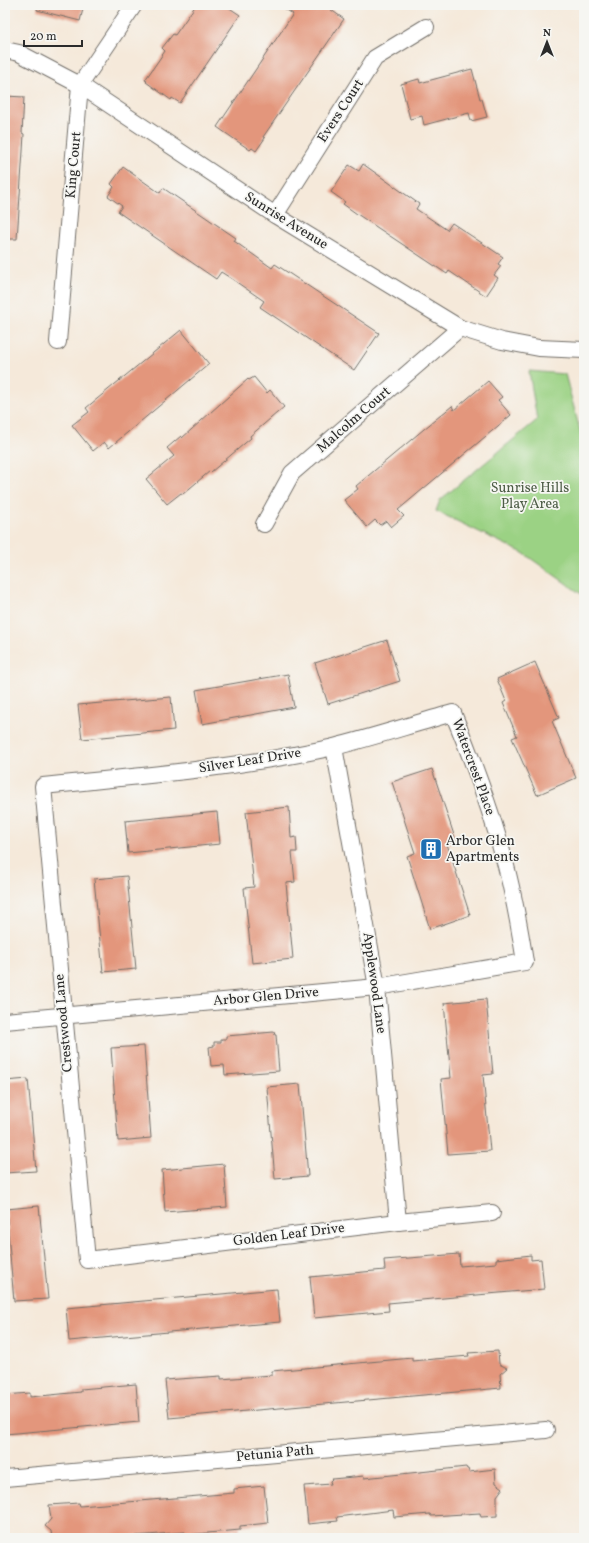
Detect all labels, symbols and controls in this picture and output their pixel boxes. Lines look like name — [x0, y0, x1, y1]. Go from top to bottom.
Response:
scale bar — [24, 22, 82, 48]
north arrow — [527, 22, 567, 62]
text: N — [543, 26, 551, 41]
text: 20 m — [30, 29, 57, 45]
street label: Evers Court — [313, 75, 369, 146]
street label: King Court — [62, 131, 86, 199]
street label: Sunrise Avenue — [241, 188, 332, 254]
street label: Malcolm Court — [313, 382, 395, 457]
park label: Sunrise Hills Play Area — [491, 479, 569, 514]
street label: Watercrest Place — [447, 716, 499, 818]
street label: Silver Leaf Drive — [197, 743, 303, 778]
place label: Arbor Glen Apartments — [446, 832, 519, 867]
building icon: Arbor Glen Apartments — [418, 836, 444, 862]
street label: Applewood Lane — [357, 931, 391, 1035]
street label: Crestwood Lane — [50, 973, 78, 1073]
street label: Arbor Glen Drive — [212, 983, 320, 1011]
street label: Golden Leaf Drive — [232, 1219, 346, 1251]
street label: Petunia Path — [235, 1441, 315, 1467]

